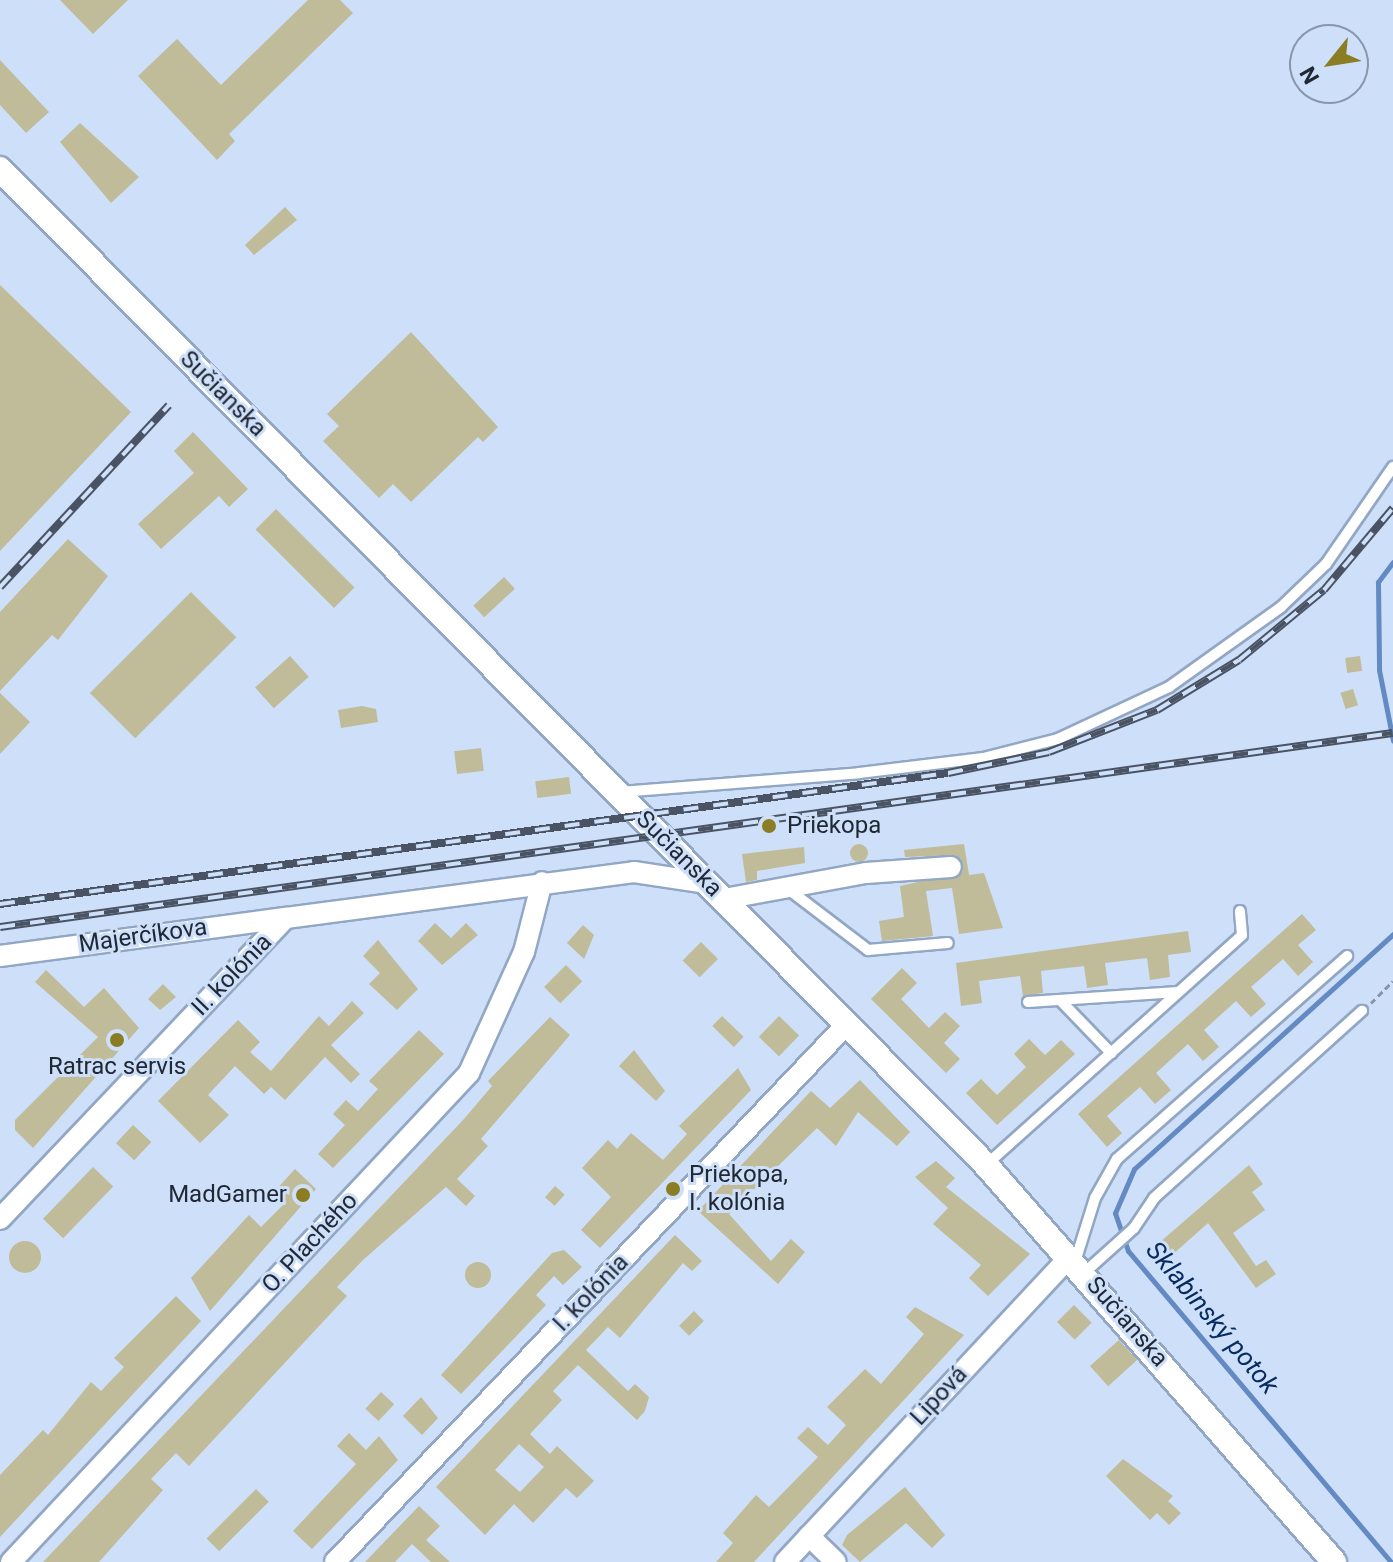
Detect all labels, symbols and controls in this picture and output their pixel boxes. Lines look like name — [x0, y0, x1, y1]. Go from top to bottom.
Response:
north arrow — [1289, 24, 1369, 104]
text: N — [1295, 62, 1324, 88]
street label: Sučianska — [174, 345, 272, 443]
street label: Sučianska — [630, 805, 728, 903]
place label: Priekopa — [787, 812, 881, 840]
marker: Priekopa — [758, 815, 780, 837]
street label: Majerčíkova — [77, 913, 209, 959]
street label: II. kolónia — [186, 928, 278, 1022]
marker: Ratrac servis — [108, 1031, 126, 1049]
place label: Ratrac servis — [48, 1053, 186, 1081]
place label: Priekopa, I. kolónia — [689, 1161, 788, 1217]
marker: Priekopa, I. kolónia — [664, 1180, 682, 1198]
place label: MadGamer — [168, 1181, 287, 1209]
marker: MadGamer — [294, 1186, 312, 1204]
street label: O. Plachého — [256, 1187, 364, 1299]
water label: Sklabinský potok — [1139, 1235, 1285, 1401]
street label: I. kolónia — [547, 1248, 635, 1338]
street label: Sučianska — [1080, 1271, 1174, 1373]
street label: Lipová — [905, 1360, 973, 1432]

